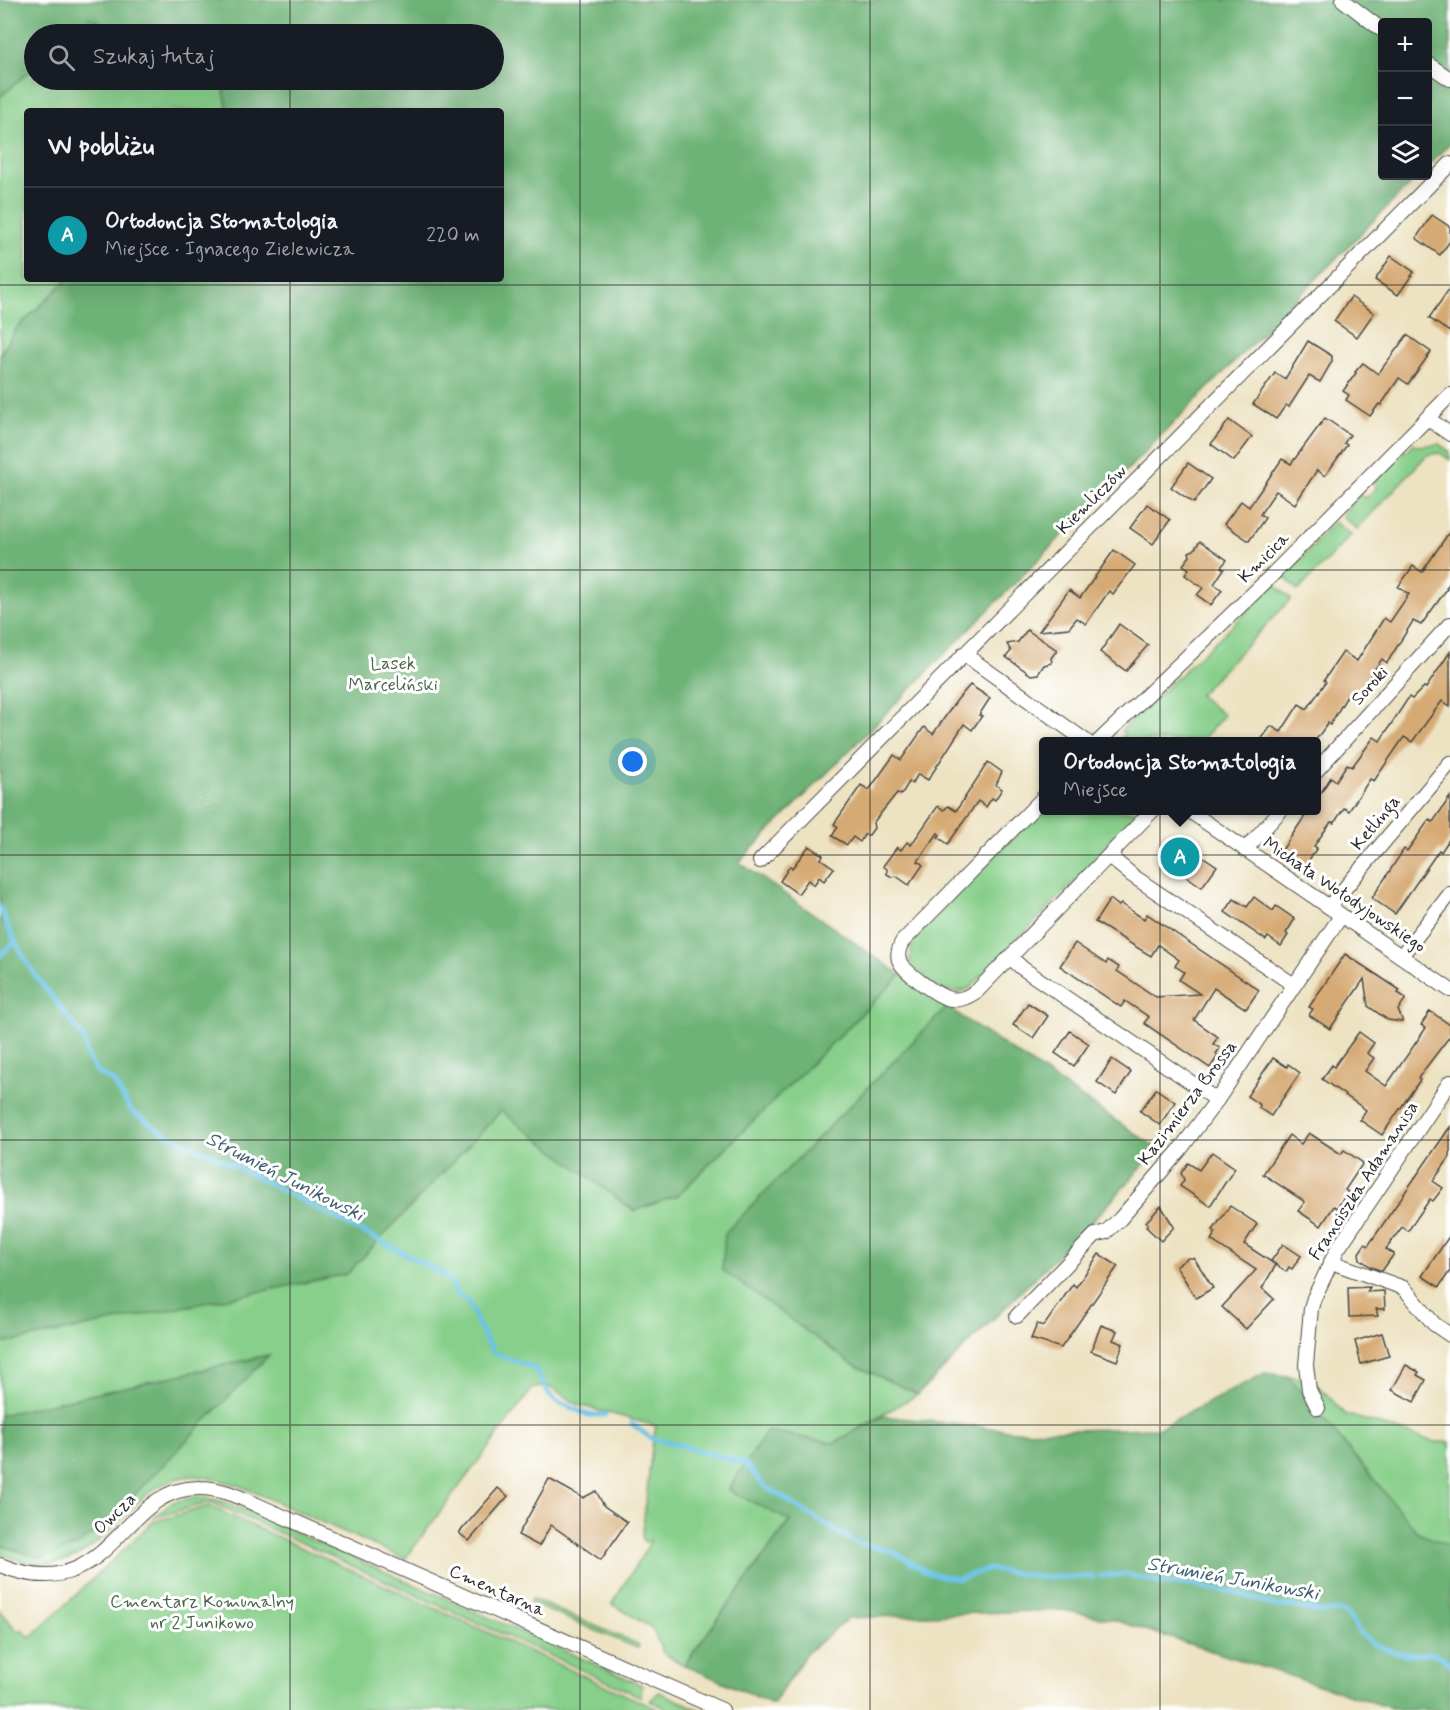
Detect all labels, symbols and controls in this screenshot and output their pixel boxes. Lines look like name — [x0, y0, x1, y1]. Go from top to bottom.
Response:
map controls — [1378, 18, 1432, 180]
button: + — [1378, 18, 1432, 72]
search box — [24, 24, 504, 90]
icon: search — [45, 41, 78, 74]
text: Szukaj tutaj — [93, 43, 215, 71]
button: − — [1378, 72, 1432, 126]
button: layers — [1378, 126, 1432, 180]
text: W pobliżu — [48, 130, 154, 164]
text: Ortodoncja Stomatologia — [105, 208, 338, 236]
text: A — [61, 222, 74, 249]
text: 220 m — [426, 222, 480, 249]
text: Miejsce · Ignacego Zielewicza — [105, 236, 355, 263]
street label: Kiemliczów — [1052, 460, 1132, 540]
street label: Kmicica — [1233, 527, 1295, 589]
park label: Lasek Marceliński — [348, 652, 438, 697]
street label: Soroki — [1346, 661, 1394, 711]
popup — [1039, 737, 1321, 815]
your location — [618, 747, 647, 776]
text: Ortodoncja Stomatologia — [1063, 749, 1297, 777]
text: Miejsce — [1063, 777, 1128, 804]
street label: Ketlinga — [1346, 790, 1408, 857]
street label: Michała Wołodyjowskiego — [1258, 831, 1430, 959]
pin: A — [1160, 834, 1200, 880]
street label: Kazimierza Brossa — [1133, 1036, 1243, 1170]
street label: Franciszka Adamanisa — [1304, 1097, 1424, 1265]
water label: Strumień Junikowski — [201, 1126, 371, 1230]
street label: Owcza — [88, 1488, 142, 1540]
water label: Strumień Junikowski — [1145, 1551, 1323, 1608]
street label: Cmentarna — [445, 1559, 549, 1623]
park label: Cmentarz Komunalny nr 2 Junikowo — [110, 1590, 294, 1635]

